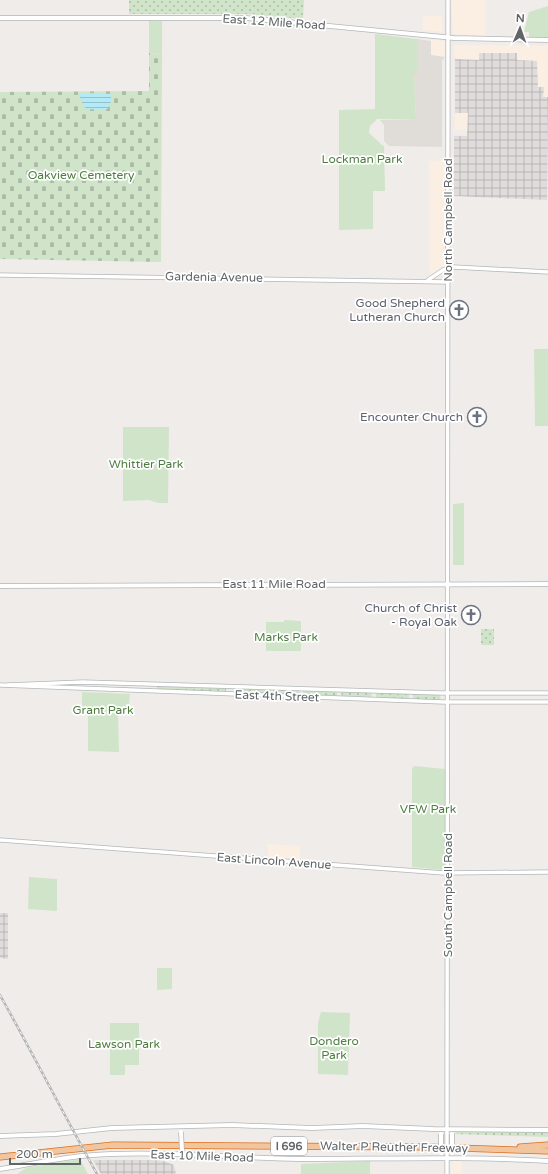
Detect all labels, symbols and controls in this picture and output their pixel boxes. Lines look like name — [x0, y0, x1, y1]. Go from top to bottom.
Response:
north arrow — [500, 8, 540, 48]
street label: East 12 Mile Road — [222, 11, 326, 33]
text: N — [516, 12, 525, 25]
park label: Lockman Park — [322, 152, 403, 166]
street label: North Campbell Road — [441, 158, 455, 282]
park label: Oakview Cemetery — [28, 168, 135, 182]
street label: Gardenia Avenue — [165, 269, 263, 285]
place label: Good Shepherd Lutheran Church — [349, 296, 445, 324]
church icon: Good Shepherd Lutheran Church — [448, 299, 470, 321]
church icon: Encounter Church — [466, 406, 488, 428]
place label: Encounter Church — [360, 410, 463, 424]
park label: Whittier Park — [109, 457, 184, 471]
street label: East 11 Mile Road — [222, 577, 326, 591]
place label: Church of Christ - Royal Oak — [364, 601, 457, 629]
church icon: Church of Christ - Royal Oak — [460, 604, 482, 626]
park label: Marks Park — [254, 630, 318, 644]
street label: East 4th Street — [234, 688, 320, 704]
park label: Grant Park — [73, 703, 134, 717]
park label: VFW Park — [400, 802, 457, 816]
street label: South Campbell Road — [441, 833, 455, 957]
street label: East Lincoln Avenue — [216, 850, 332, 872]
park label: Dondero Park — [309, 1034, 359, 1062]
park label: Lawson Park — [88, 1037, 161, 1051]
road number: I 696 — [271, 1137, 307, 1155]
street label: Walter P Reuther Freeway — [320, 1139, 469, 1155]
scale bar — [10, 1140, 80, 1166]
text: 200 m — [16, 1147, 53, 1161]
street label: East 10 Mile Road — [150, 1147, 254, 1165]

